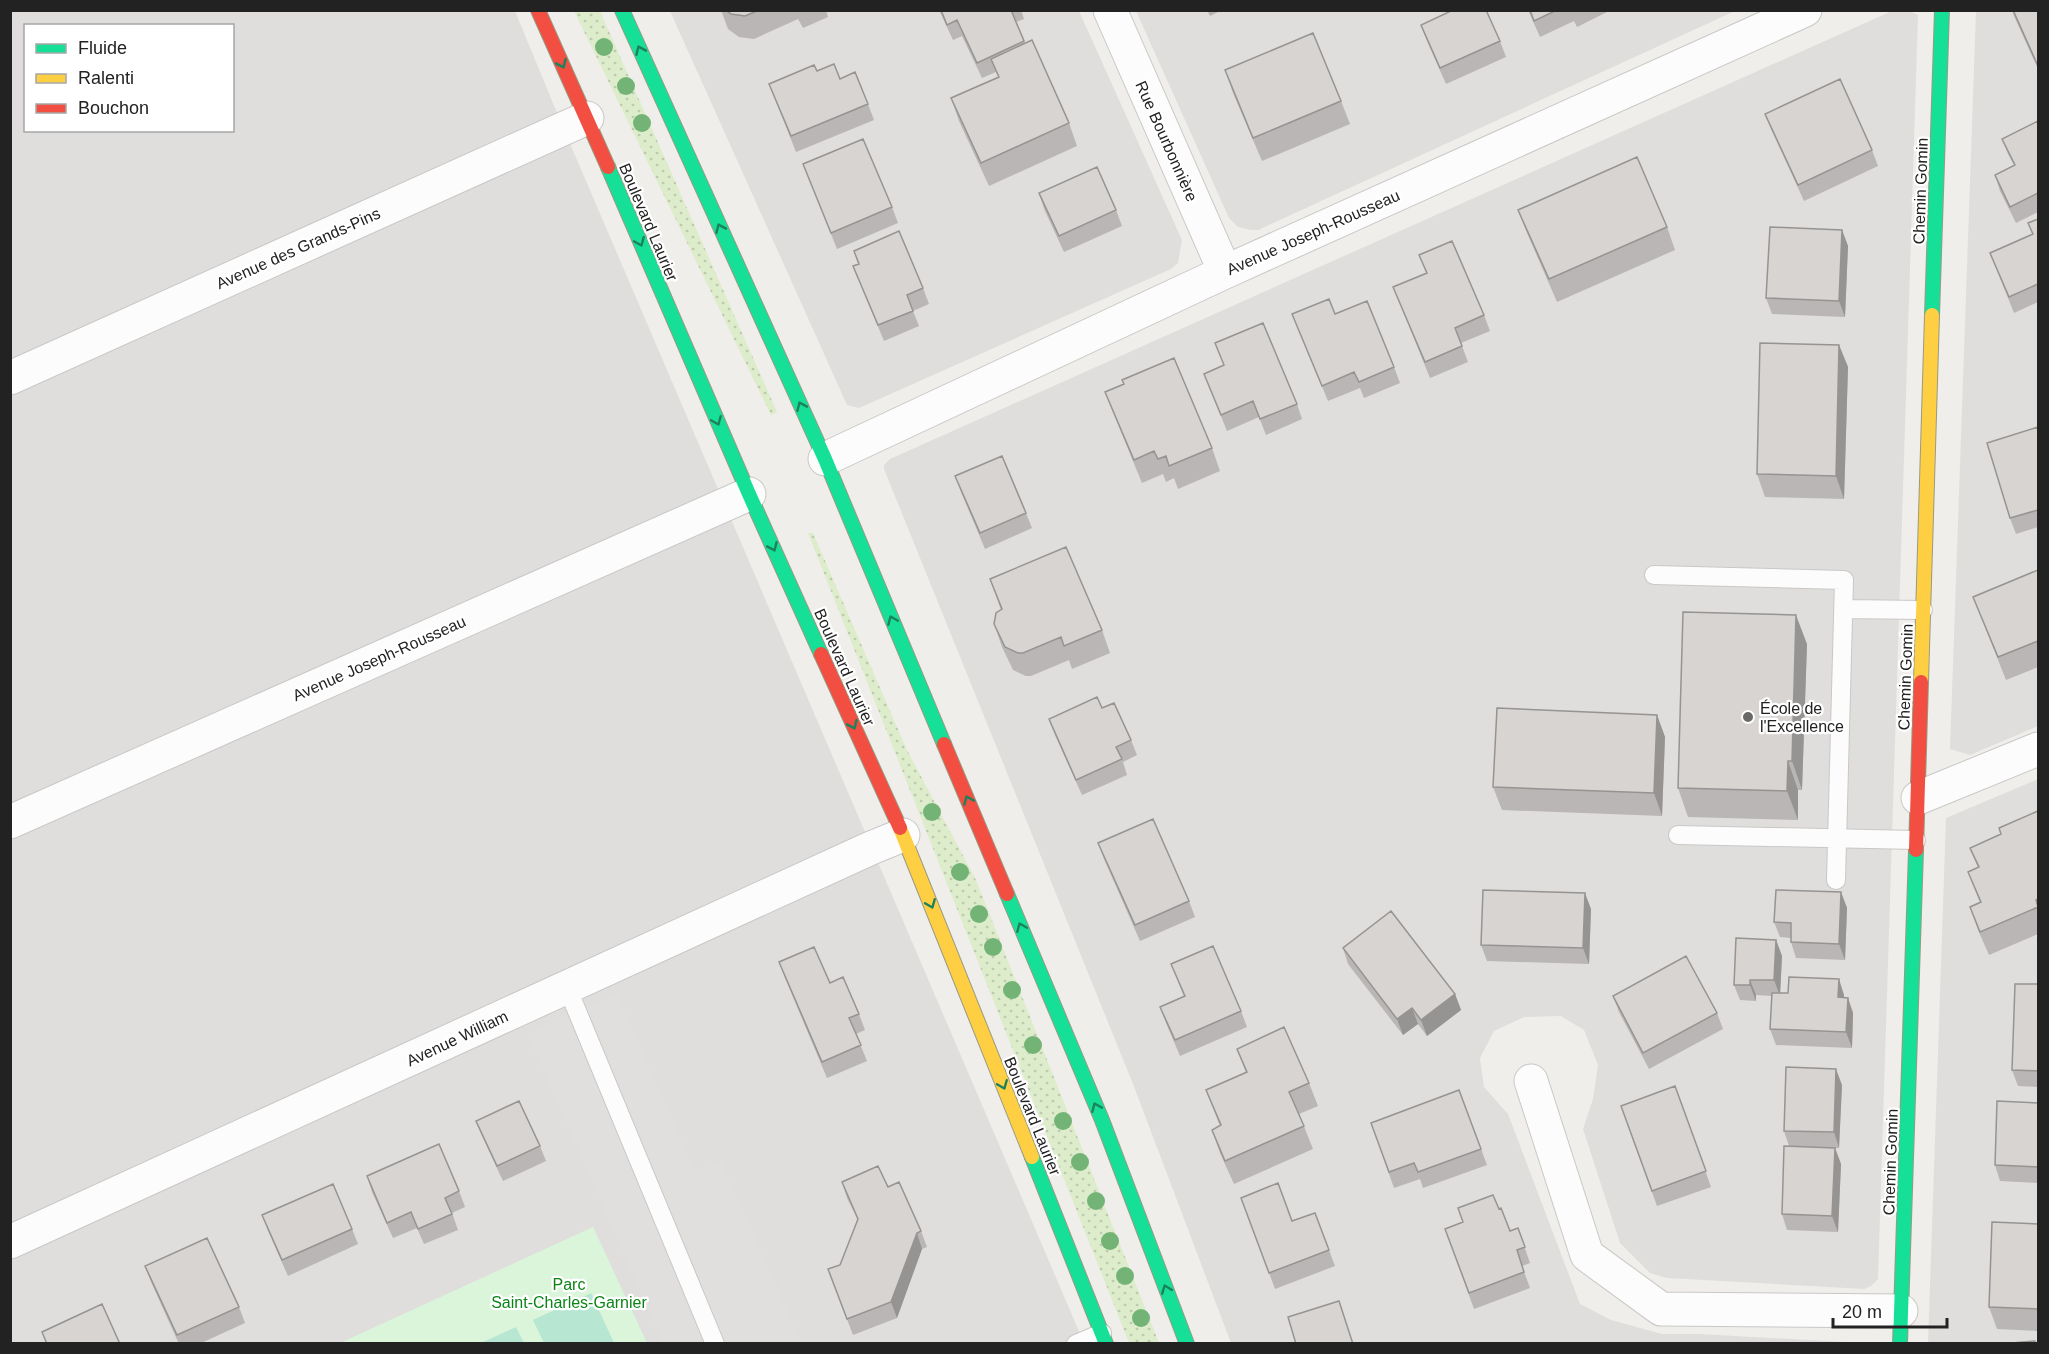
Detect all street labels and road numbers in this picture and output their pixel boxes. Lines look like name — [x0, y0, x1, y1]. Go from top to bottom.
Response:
street label: Rue Bourbonnière — [1132, 78, 1201, 204]
street label: Chemin Gomin — [1910, 137, 1931, 245]
street label: Boulevard Laurier — [616, 161, 681, 284]
street label: Avenue Joseph-Rousseau — [1224, 187, 1402, 278]
street label: Avenue des Grands-Pins — [214, 205, 383, 292]
street label: Boulevard Laurier — [811, 606, 878, 729]
street label: Avenue Joseph-Rousseau — [290, 613, 468, 704]
street label: Chemin Gomin — [1895, 623, 1916, 731]
street label: Avenue William — [404, 1008, 511, 1069]
street label: Boulevard Laurier — [1001, 1054, 1064, 1179]
street label: Chemin Gomin — [1880, 1108, 1901, 1216]

